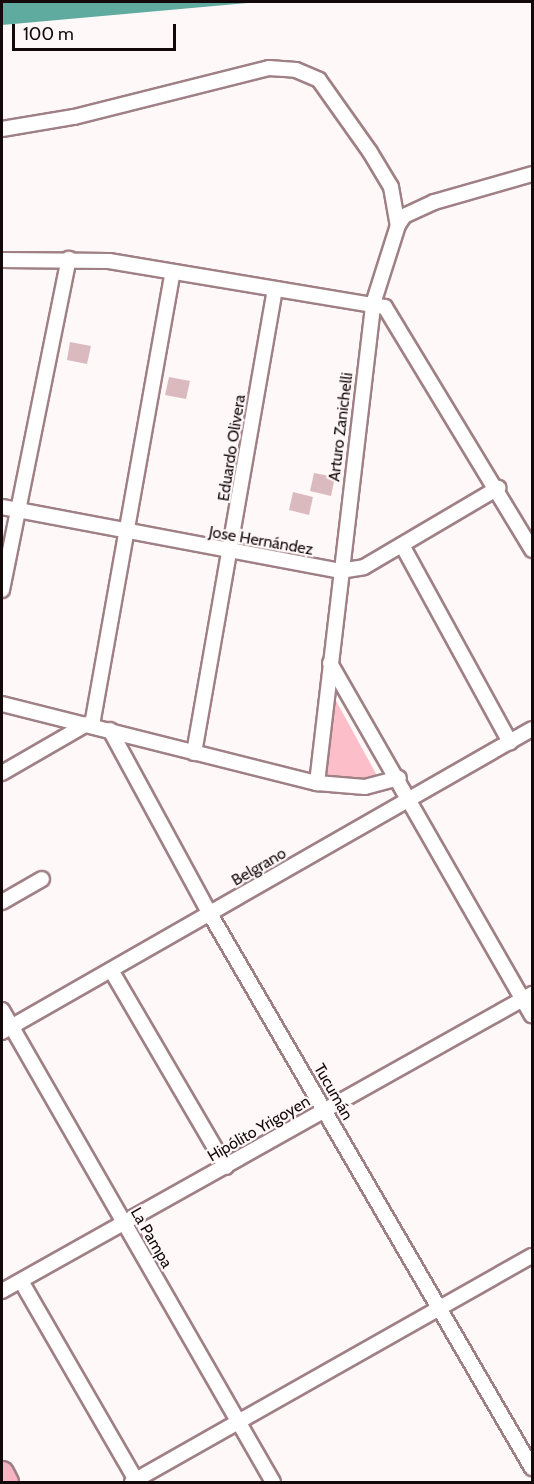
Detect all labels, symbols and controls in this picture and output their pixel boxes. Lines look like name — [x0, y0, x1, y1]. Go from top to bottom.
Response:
scale bar — [15, 12, 178, 50]
text: 100 m — [23, 23, 74, 45]
street label: Arturo Zanichelli — [325, 371, 357, 483]
street label: Eduardo Olivera — [214, 393, 250, 503]
street label: Jose Hernández — [207, 522, 315, 560]
street label: Belgrano — [228, 844, 290, 890]
street label: Tucumán — [309, 1060, 357, 1124]
street label: Hipólito Yrigoyen — [204, 1092, 314, 1166]
street label: La Pampa — [126, 1204, 176, 1272]

